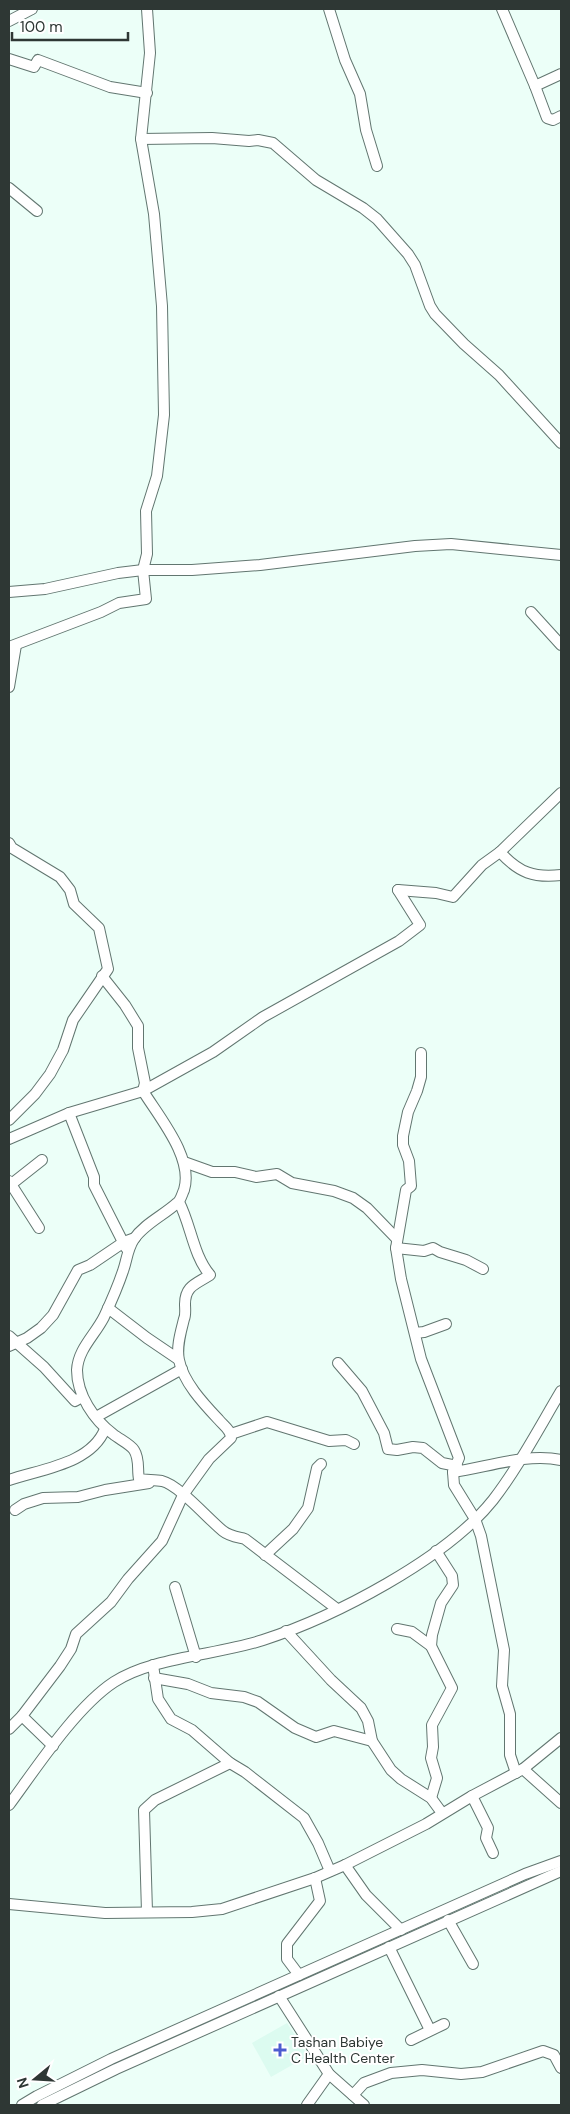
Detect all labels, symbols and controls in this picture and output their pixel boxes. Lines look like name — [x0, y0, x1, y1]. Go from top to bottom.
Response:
scale bar — [12, 10, 129, 42]
text: 100 m — [20, 17, 63, 37]
place label: Tashan Babiye C Health Center — [291, 2033, 395, 2067]
marker: Tashan Babiye C Health Center — [273, 2043, 287, 2057]
north arrow — [10, 2054, 60, 2104]
text: N — [12, 2075, 33, 2091]

